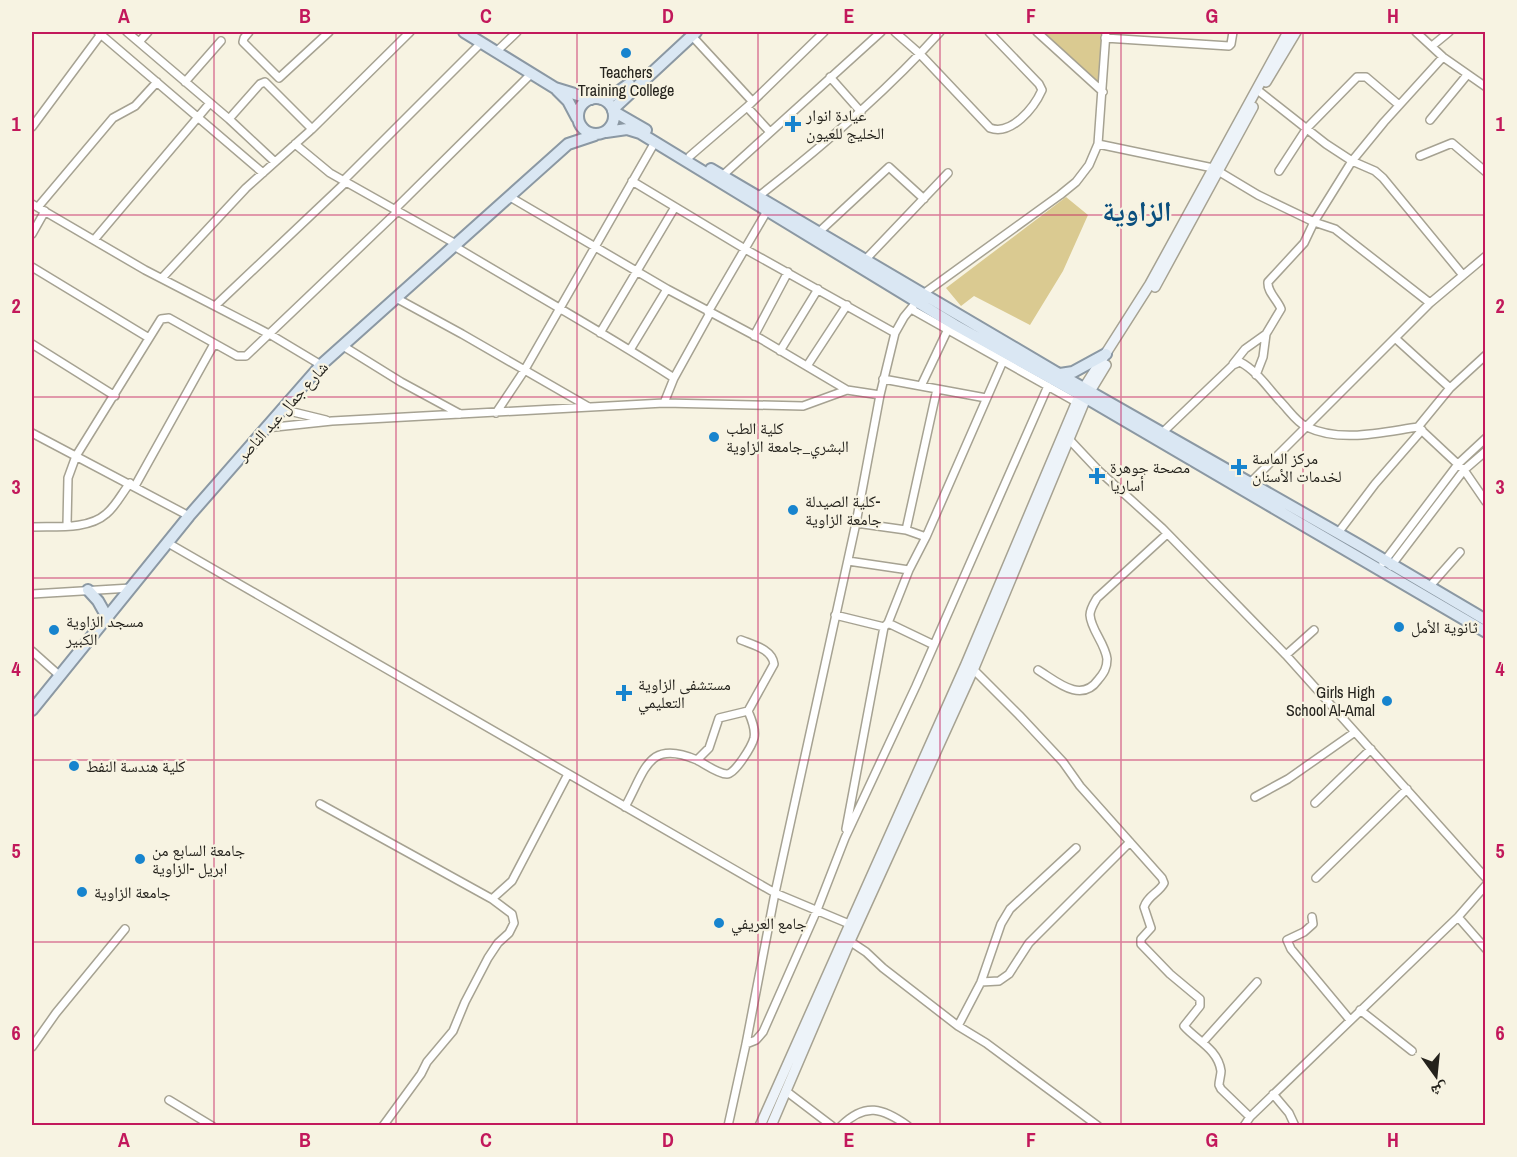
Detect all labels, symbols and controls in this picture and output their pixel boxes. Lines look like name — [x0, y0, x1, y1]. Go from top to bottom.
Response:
text: A — [118, 2, 130, 29]
text: B — [299, 2, 311, 29]
text: C — [480, 2, 492, 29]
text: D — [662, 2, 674, 29]
text: E — [844, 2, 855, 29]
text: F — [1026, 2, 1036, 29]
text: G — [1206, 2, 1218, 29]
text: H — [1387, 2, 1399, 29]
marker: Teachers Training College — [619, 46, 633, 60]
place label: Teachers Training College — [578, 61, 674, 101]
place label: عيادة انوار الخليج للعيون — [805, 104, 884, 144]
text: 1 — [11, 110, 21, 137]
text: 1 — [1495, 110, 1505, 137]
marker: عيادة انوار الخليج للعيون — [784, 115, 802, 133]
district label: الزاوية — [1102, 192, 1172, 230]
text: 2 — [11, 292, 21, 319]
text: 2 — [1495, 292, 1505, 319]
street label: شارع جمال عبد الناصر — [231, 356, 333, 466]
place label: كلية الطب البشري_جامعة الزاوية — [726, 417, 849, 459]
marker: كلية الطب البشري_جامعة الزاوية — [707, 430, 721, 444]
place label: مركز الماسة لخدمات الأسنان — [1252, 447, 1342, 487]
place label: مصحة جوهرة أساريا — [1110, 456, 1190, 496]
marker: مركز الماسة لخدمات الأسنان — [1230, 458, 1248, 476]
marker: مصحة جوهرة أساريا — [1088, 467, 1106, 485]
text: 3 — [11, 473, 21, 500]
text: 3 — [1495, 473, 1505, 500]
place label: كلية الصيدلة- جامعة الزاوية — [805, 490, 882, 530]
marker: كلية الصيدلة- جامعة الزاوية — [786, 503, 800, 517]
place label: مسجد الزاوية الكبير — [65, 610, 143, 650]
place label: ثانوية الأمل — [1411, 616, 1478, 638]
marker: ثانوية الأمل — [1392, 620, 1406, 634]
marker: مسجد الزاوية الكبير — [47, 623, 61, 637]
text: 4 — [11, 655, 21, 682]
text: 4 — [1495, 655, 1505, 682]
place label: مستشفى الزاوية التعليمي — [638, 673, 731, 715]
place label: Girls High School Al-Amal — [1286, 681, 1375, 721]
marker: مستشفى الزاوية التعليمي — [615, 684, 633, 702]
marker: Girls High School Al-Amal — [1380, 694, 1394, 708]
place label: كلية هندسة النفط — [86, 755, 186, 777]
marker: كلية هندسة النفط — [67, 759, 81, 773]
text: 5 — [11, 837, 21, 864]
text: 5 — [1495, 837, 1505, 864]
place label: جامعة السابع من ابريل -الزاوية — [152, 839, 245, 879]
marker: جامعة السابع من ابريل -الزاوية — [133, 852, 147, 866]
place label: جامعة الزاوية — [94, 881, 171, 903]
marker: جامعة الزاوية — [75, 885, 89, 899]
place label: جامع العريفي — [731, 912, 807, 936]
marker: جامع العريفي — [712, 916, 726, 930]
text: 6 — [11, 1019, 21, 1046]
text: 6 — [1495, 1019, 1505, 1046]
north arrow — [1406, 1046, 1466, 1106]
text: ش — [1429, 1078, 1451, 1103]
text: A — [118, 1126, 130, 1153]
text: B — [299, 1126, 311, 1153]
text: C — [480, 1126, 492, 1153]
text: D — [662, 1126, 674, 1153]
text: E — [844, 1126, 855, 1153]
text: F — [1026, 1126, 1036, 1153]
text: G — [1206, 1126, 1218, 1153]
text: H — [1387, 1126, 1399, 1153]

